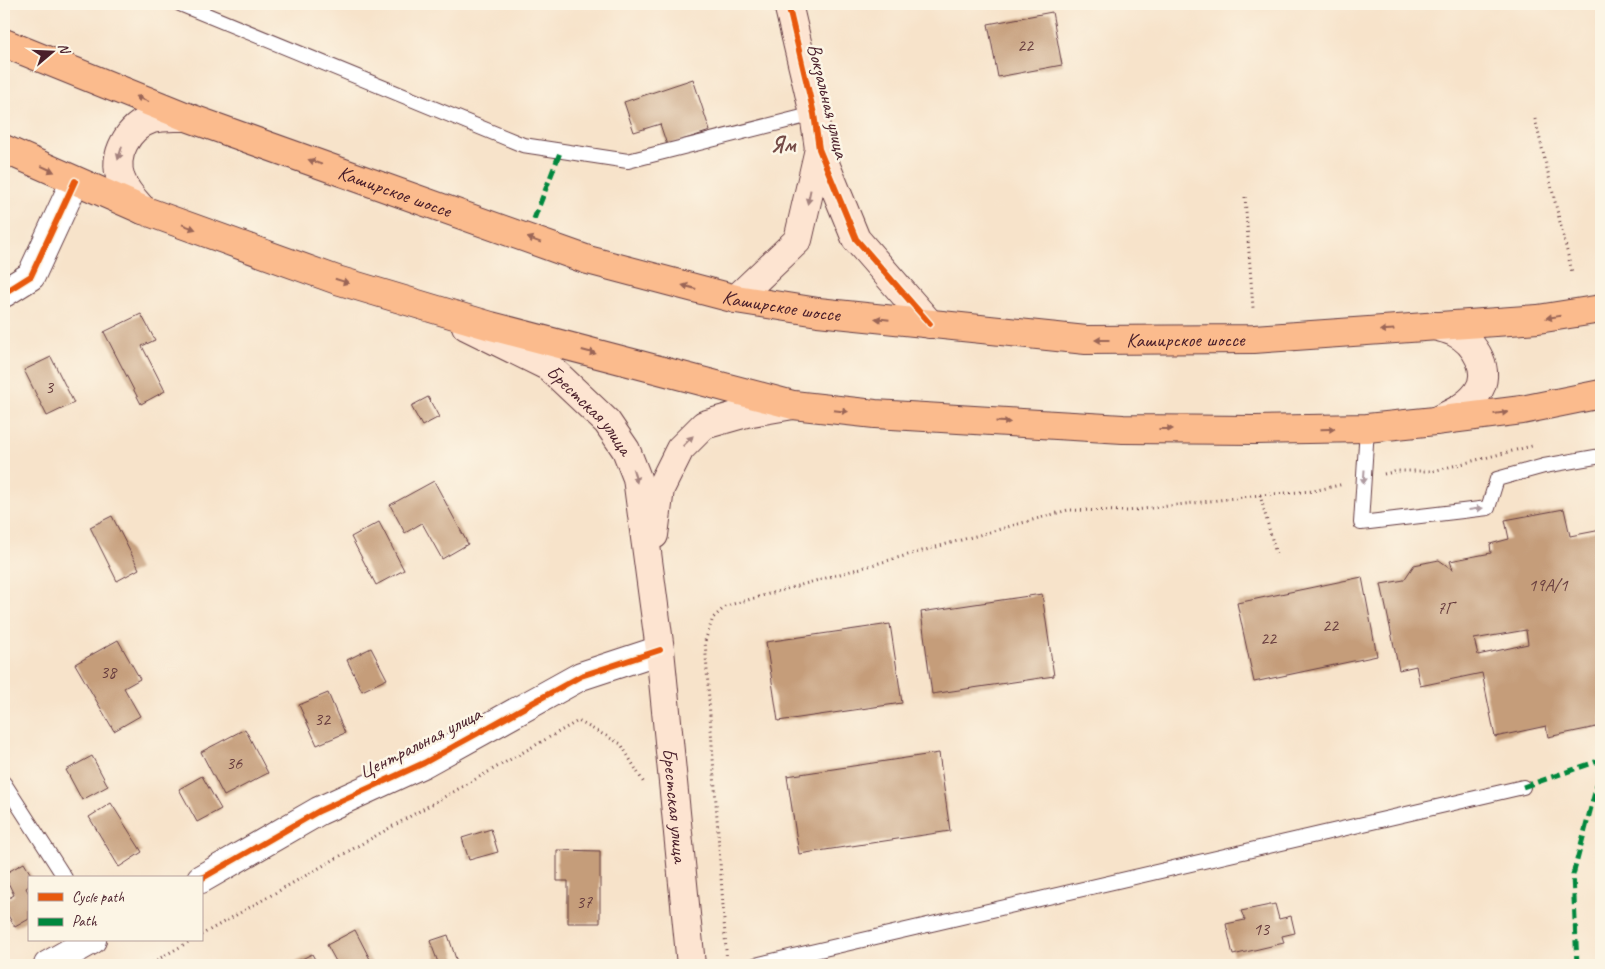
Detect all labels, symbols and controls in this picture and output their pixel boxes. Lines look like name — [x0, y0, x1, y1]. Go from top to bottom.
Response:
north arrow — [28, 28, 78, 78]
house number: 22 — [1017, 34, 1035, 56]
text: N — [54, 41, 74, 57]
street label: Вокзальная улица — [802, 41, 855, 162]
one-way arrow — [135, 94, 149, 102]
district label: Ям — [770, 131, 797, 159]
one-way arrow — [116, 146, 123, 161]
one-way arrow — [307, 158, 322, 165]
street label: Каширское шоссе — [335, 159, 456, 223]
one-way arrow — [41, 165, 55, 173]
one-way arrow — [805, 189, 813, 204]
one-way arrow — [182, 223, 197, 231]
one-way arrow — [526, 236, 541, 244]
one-way arrow — [335, 278, 350, 286]
one-way arrow — [682, 282, 697, 290]
street label: Каширское шоссе — [720, 284, 843, 327]
one-way arrow — [1545, 313, 1561, 321]
one-way arrow — [873, 315, 889, 323]
one-way arrow — [1378, 326, 1394, 334]
street label: Каширское шоссе — [1126, 327, 1246, 352]
one-way arrow — [1094, 336, 1110, 344]
one-way arrow — [581, 348, 596, 356]
street label: Брестская улица — [542, 359, 639, 461]
house number: 3 — [45, 376, 55, 398]
one-way arrow — [833, 407, 849, 415]
one-way arrow — [1493, 409, 1509, 417]
one-way arrow — [995, 418, 1011, 426]
one-way arrow — [1320, 424, 1336, 432]
one-way arrow — [1158, 425, 1174, 433]
one-way arrow — [681, 435, 693, 447]
one-way arrow — [632, 469, 640, 484]
one-way arrow — [1360, 469, 1368, 485]
one-way arrow — [1469, 505, 1485, 513]
house number: 19А/1 — [1528, 574, 1569, 596]
house number: 7Г — [1437, 597, 1457, 619]
house number: 22 — [1322, 614, 1340, 636]
house number: 22 — [1260, 627, 1278, 649]
house number: 38 — [100, 661, 118, 683]
street label: Центральная улица — [355, 701, 486, 785]
house number: 32 — [314, 708, 332, 730]
street label: Брестская улица — [657, 747, 694, 866]
house number: 36 — [226, 752, 243, 774]
legend — [28, 876, 202, 942]
text: Cycle path — [72, 888, 124, 907]
house number: 37 — [576, 891, 593, 913]
text: Path — [72, 912, 98, 931]
house number: 13 — [1253, 918, 1271, 940]

